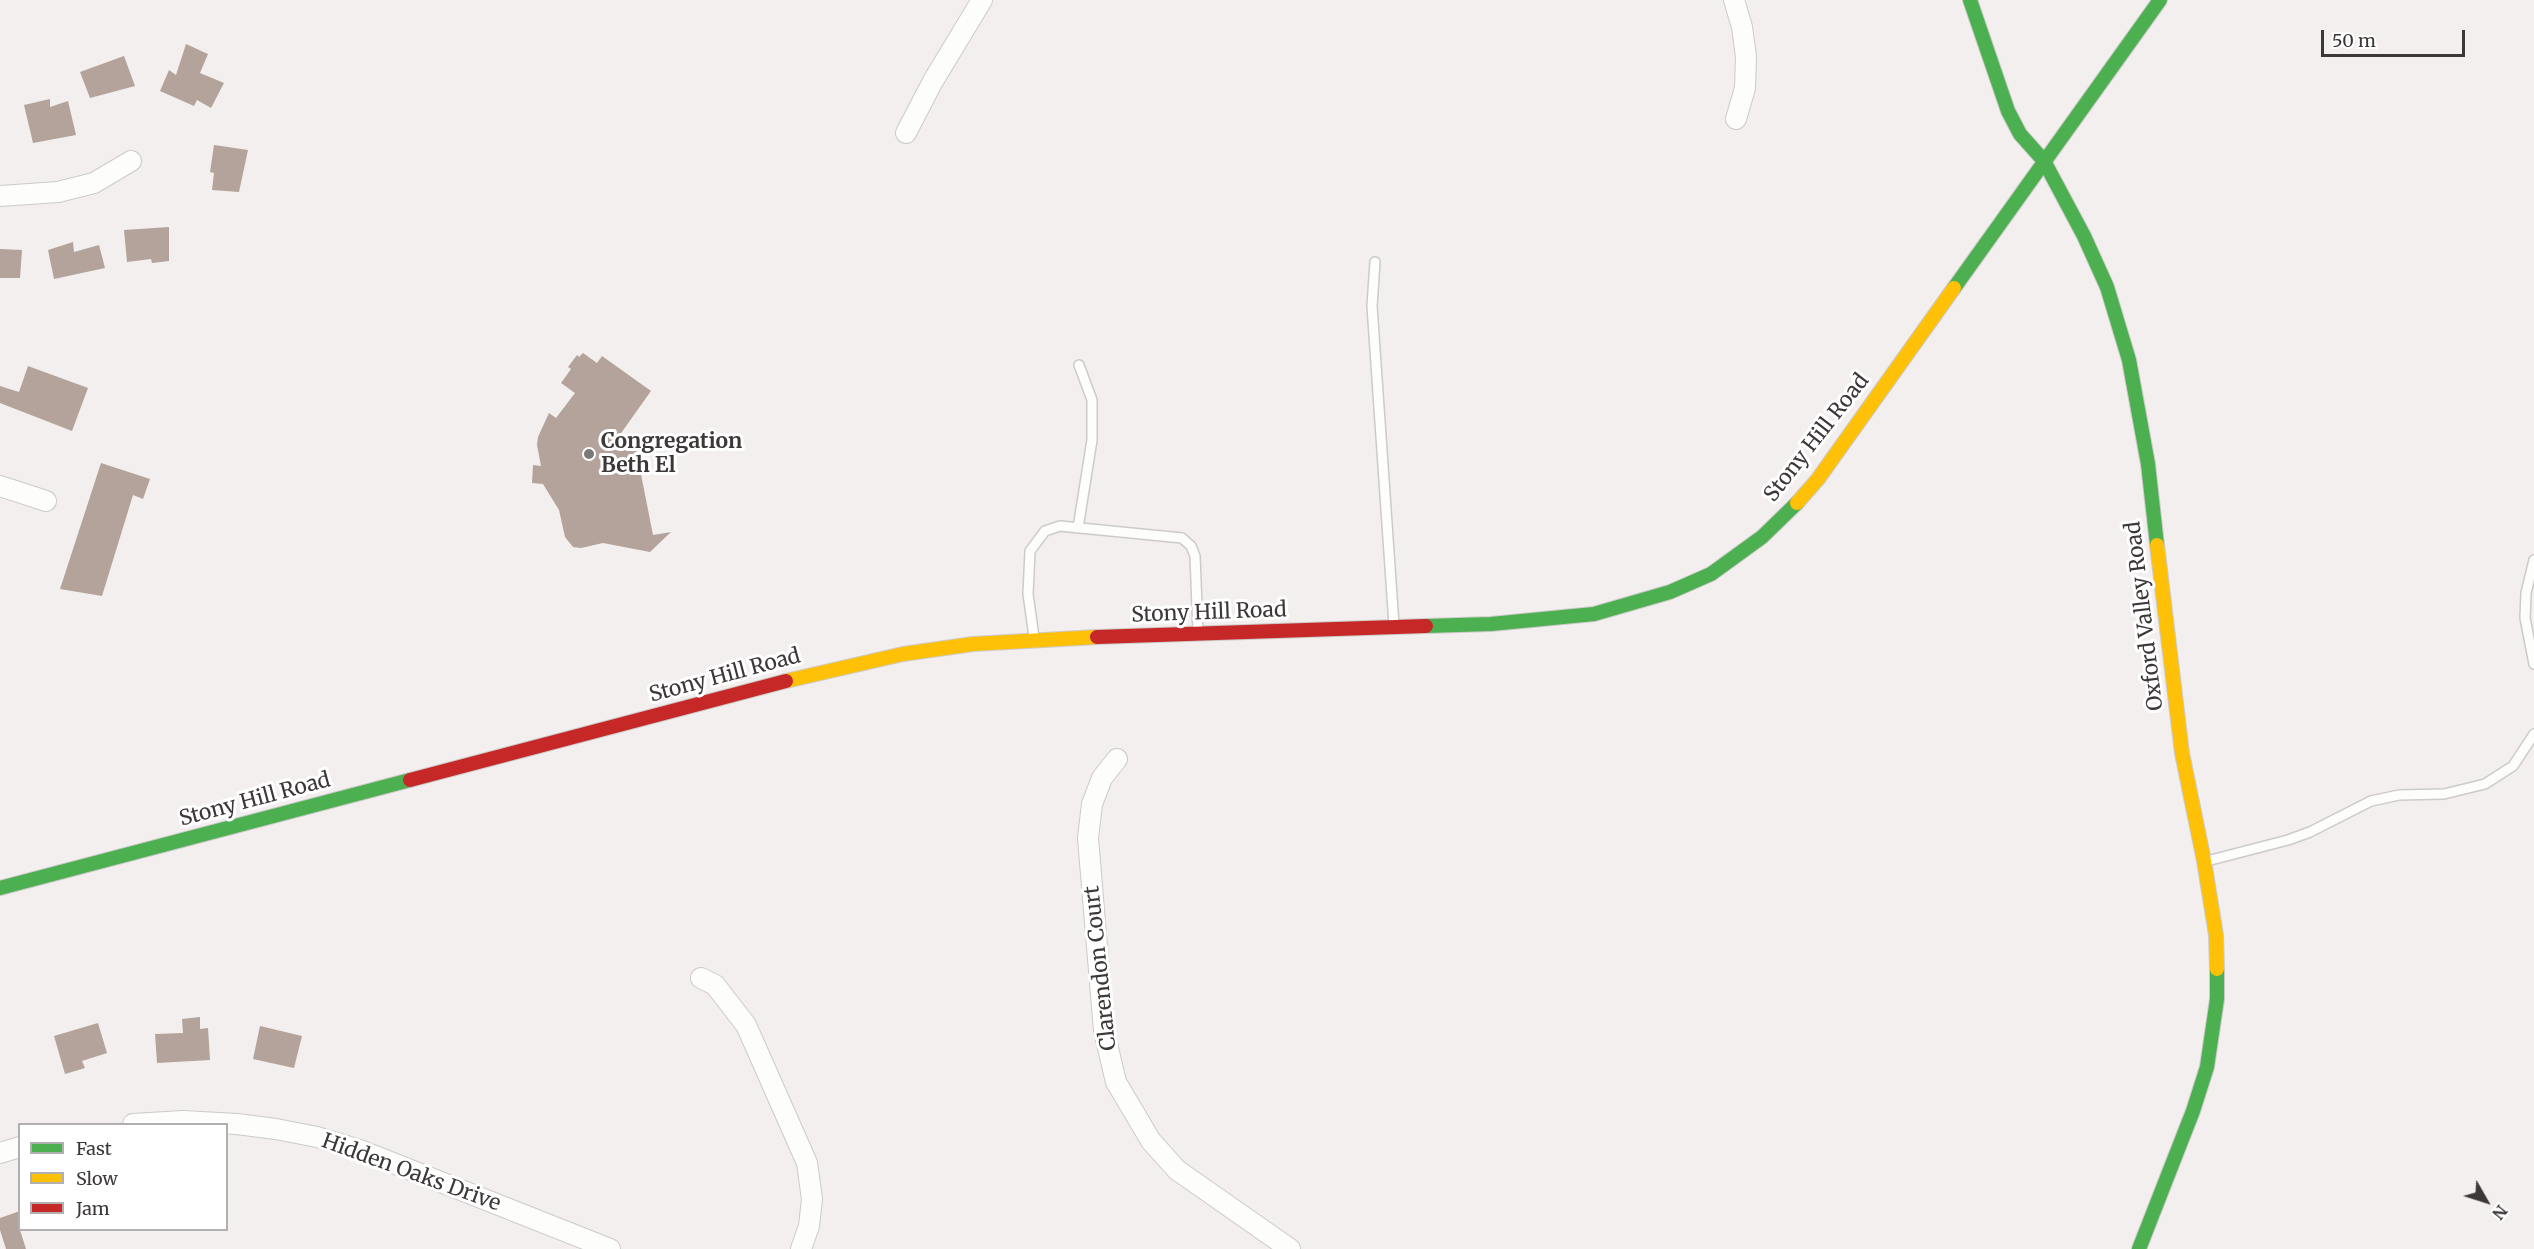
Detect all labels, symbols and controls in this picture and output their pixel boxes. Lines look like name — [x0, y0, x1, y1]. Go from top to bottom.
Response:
scale bar — [2324, 18, 2468, 56]
text: 50 m — [2332, 29, 2376, 52]
street label: Stony Hill Road — [1759, 369, 1875, 507]
place label: Congregation Beth El — [601, 429, 742, 479]
marker: Congregation Beth El — [582, 447, 596, 461]
street label: Oxford Valley Road — [2121, 520, 2169, 712]
street label: Stony Hill Road — [1131, 598, 1287, 628]
street label: Stony Hill Road — [647, 644, 803, 708]
street label: Stony Hill Road — [177, 768, 333, 832]
street label: Clarendon Court — [1080, 884, 1122, 1052]
legend — [18, 1123, 228, 1231]
street label: Hidden Oaks Drive — [318, 1129, 504, 1217]
text: Fast — [76, 1137, 112, 1160]
text: Slow — [76, 1167, 118, 1190]
north arrow — [2456, 1171, 2516, 1231]
text: Jam — [76, 1197, 110, 1220]
text: N — [2488, 1201, 2512, 1224]

